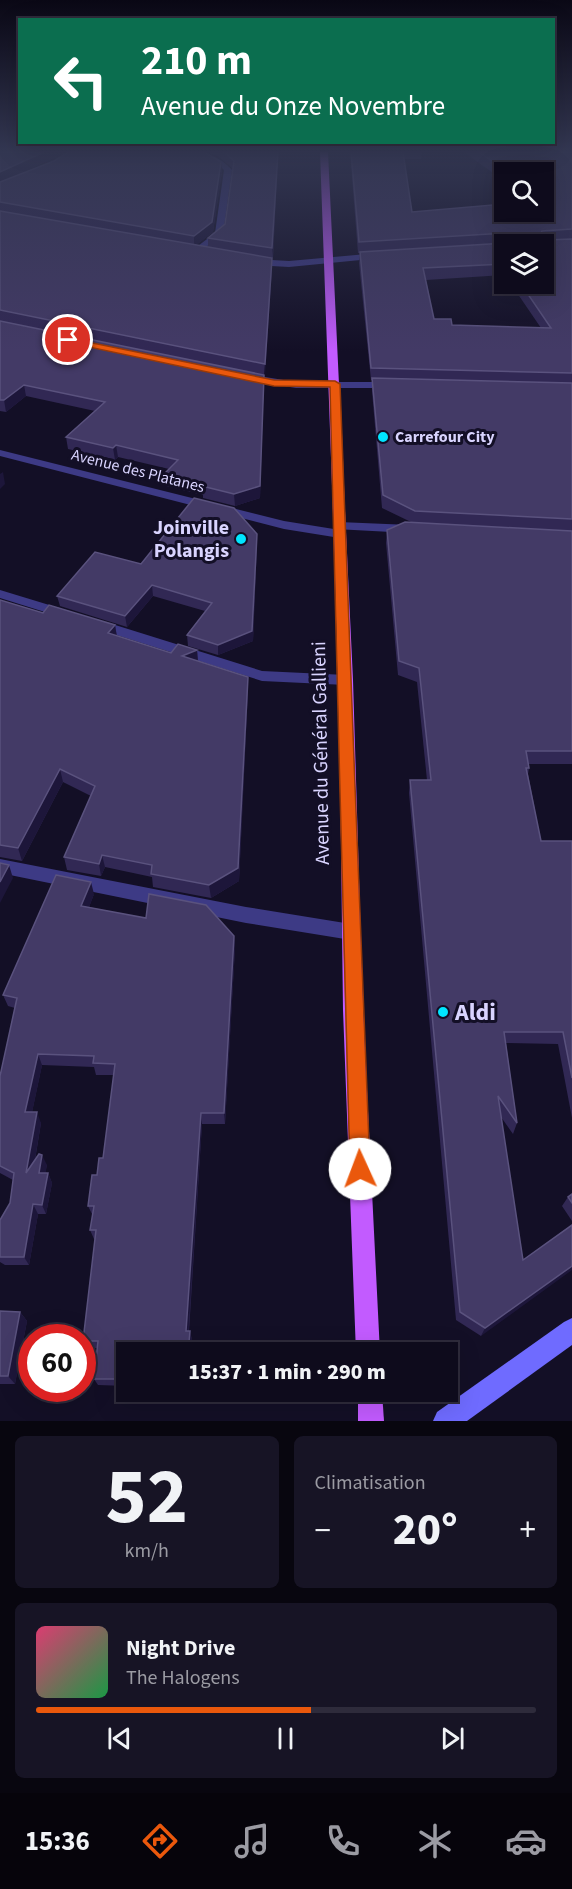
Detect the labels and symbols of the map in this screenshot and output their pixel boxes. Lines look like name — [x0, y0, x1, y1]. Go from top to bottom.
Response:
pin — [42, 314, 93, 365]
place label: Carrefour City — [395, 426, 495, 448]
marker: Carrefour City — [376, 430, 390, 444]
street label: Avenue des Platanes — [69, 444, 207, 498]
place label: Joinville Polangis — [153, 514, 229, 565]
marker: Joinville Polangis — [234, 532, 248, 546]
street label: Avenue du Général Gallieni — [305, 641, 337, 865]
place label: Aldi — [454, 995, 496, 1030]
marker: Aldi — [436, 1005, 450, 1019]
position arrow — [328, 1137, 392, 1201]
speed limit sign: 60 — [18, 1324, 96, 1402]

